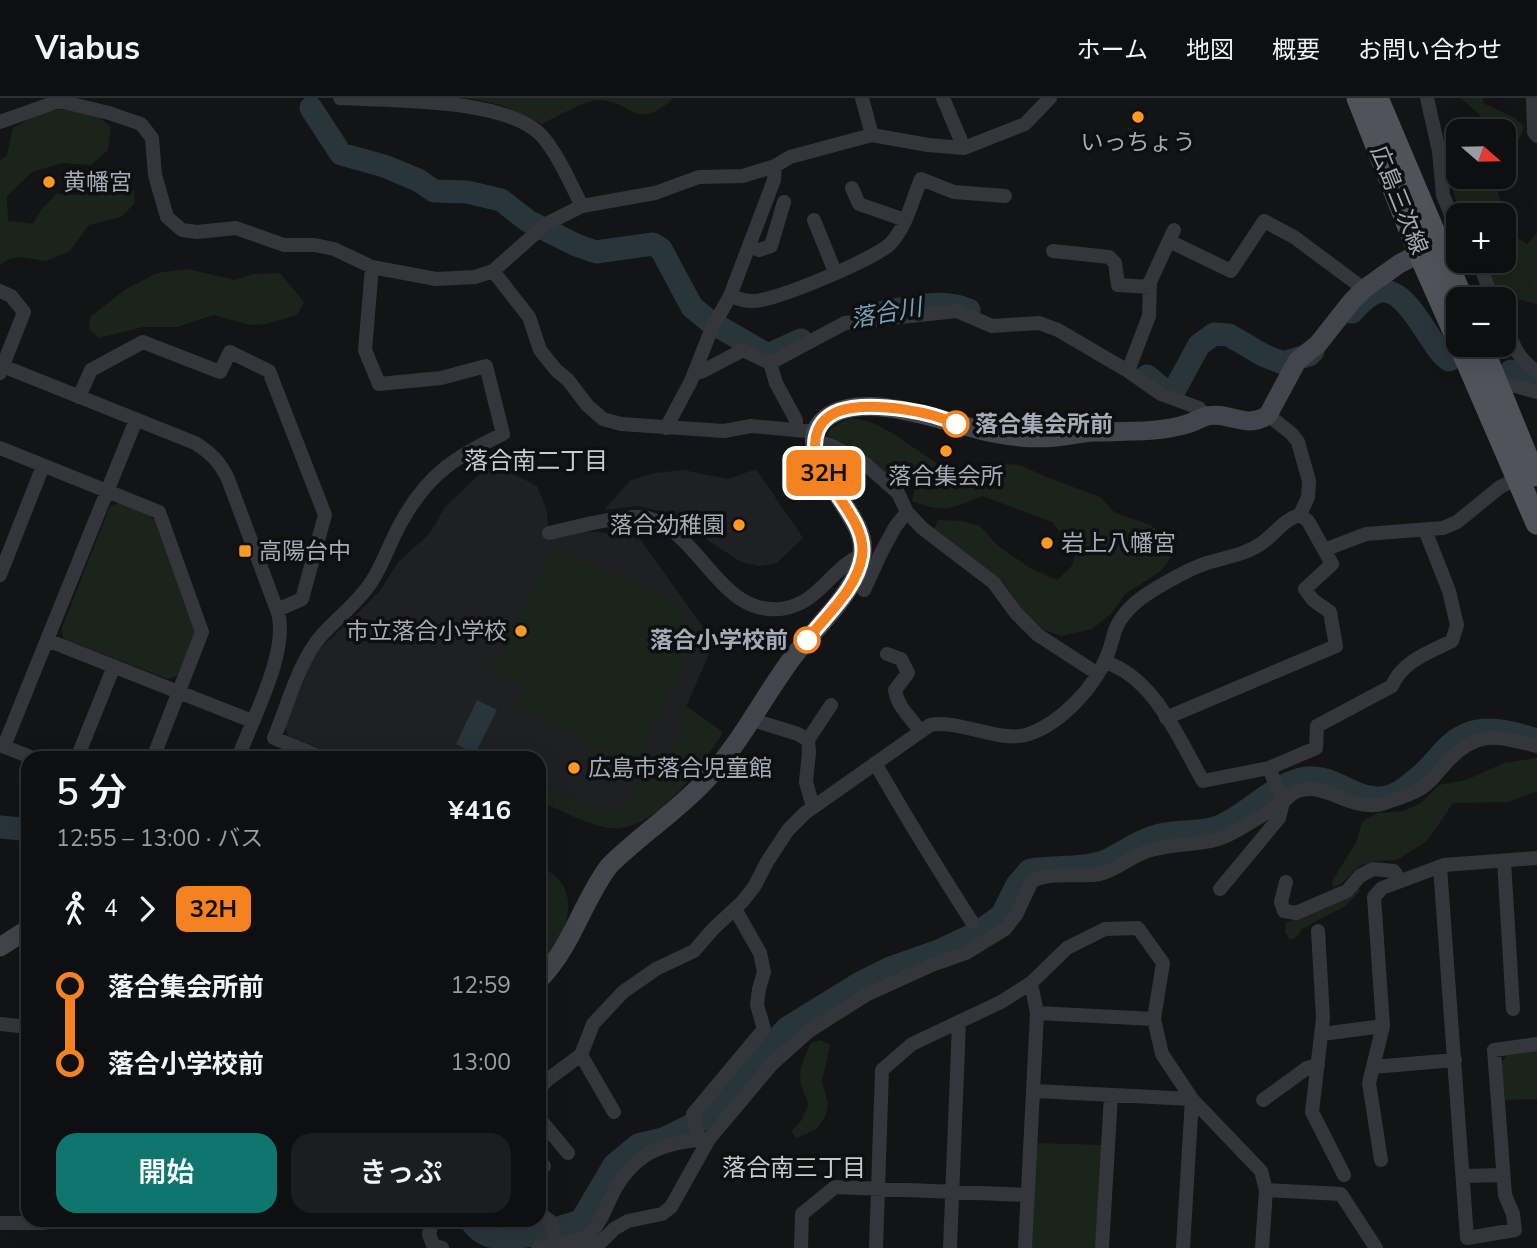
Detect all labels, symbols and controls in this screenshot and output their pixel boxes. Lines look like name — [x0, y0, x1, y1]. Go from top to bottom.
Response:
text: Viabus — [35, 26, 140, 71]
text: ホーム — [1077, 34, 1148, 66]
text: 地図 — [1186, 34, 1234, 66]
text: 概要 — [1272, 34, 1320, 66]
text: お問い合わせ — [1358, 34, 1502, 66]
marker: いっちょう — [1130, 109, 1146, 125]
north arrow — [1446, 119, 1516, 189]
map controls — [1446, 119, 1516, 357]
place label: いっちょう — [1081, 127, 1196, 158]
street label: 広島三次線 — [1363, 141, 1435, 259]
place label: 黄幡宮 — [63, 167, 132, 198]
marker: 黄幡宮 — [41, 174, 57, 190]
button: + — [1446, 203, 1516, 273]
button: − — [1446, 287, 1516, 357]
water label: 落合川 — [848, 290, 927, 335]
place label: 落合集会所前 — [975, 409, 1113, 440]
marker: 落合集会所前 — [943, 411, 969, 437]
marker: 落合集会所 — [938, 443, 954, 459]
district label: 落合南二丁目 — [464, 445, 608, 477]
line badge: 32H — [784, 450, 864, 496]
text: 32H — [800, 457, 848, 489]
place label: 落合集会所 — [889, 461, 1004, 492]
place label: 落合幼稚園 — [610, 510, 725, 541]
marker: 落合幼稚園 — [731, 517, 747, 533]
place label: 岩上八幡宮 — [1061, 528, 1176, 559]
marker: 岩上八幡宮 — [1039, 535, 1055, 551]
place label: 高陽台中 — [259, 536, 351, 567]
marker: 高陽台中 — [237, 543, 253, 559]
place label: 市立落合小学校 — [346, 616, 507, 647]
marker: 市立落合小学校 — [513, 623, 529, 639]
place label: 落合小学校前 — [650, 625, 788, 656]
marker: 落合小学校前 — [794, 627, 820, 653]
place label: 広島市落合児童館 — [588, 753, 772, 784]
marker: 広島市落合児童館 — [566, 760, 582, 776]
text: 5 分 — [56, 767, 127, 818]
text: ¥416 — [449, 793, 511, 828]
text: 12:55 – 13:00 · バス — [56, 823, 263, 854]
icon: walk — [56, 890, 94, 928]
icon: forward — [128, 890, 166, 928]
text: 4 — [104, 893, 118, 924]
text: 32H — [190, 893, 237, 925]
text: 落合集会所前 — [108, 970, 264, 1005]
text: 12:59 — [451, 970, 511, 1001]
text: 落合小学校前 — [108, 1047, 264, 1082]
text: 13:00 — [451, 1047, 511, 1078]
button: 開始 — [56, 1133, 277, 1213]
button: きっぷ — [291, 1133, 511, 1213]
district label: 落合南三丁目 — [722, 1152, 866, 1184]

